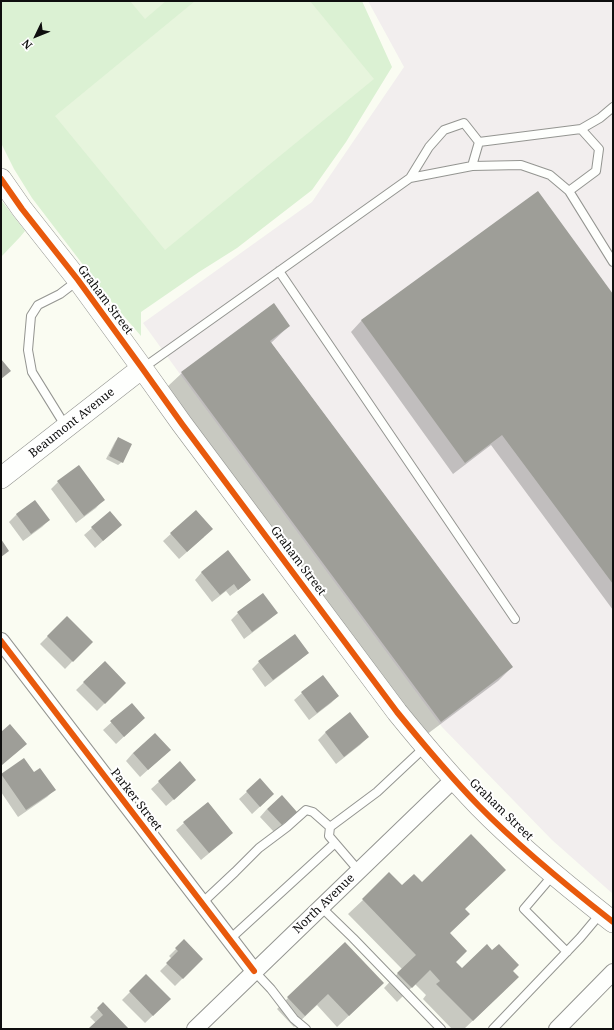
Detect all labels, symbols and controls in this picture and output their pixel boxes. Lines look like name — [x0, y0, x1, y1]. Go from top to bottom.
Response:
north arrow — [16, 16, 56, 56]
text: N — [18, 36, 35, 53]
street label: Graham Street — [74, 263, 136, 337]
street label: Beaumont Avenue — [26, 385, 118, 461]
street label: Graham Street — [267, 524, 329, 598]
street label: Parker Street — [107, 766, 165, 834]
street label: Graham Street — [466, 776, 536, 844]
street label: North Avenue — [290, 871, 358, 937]

